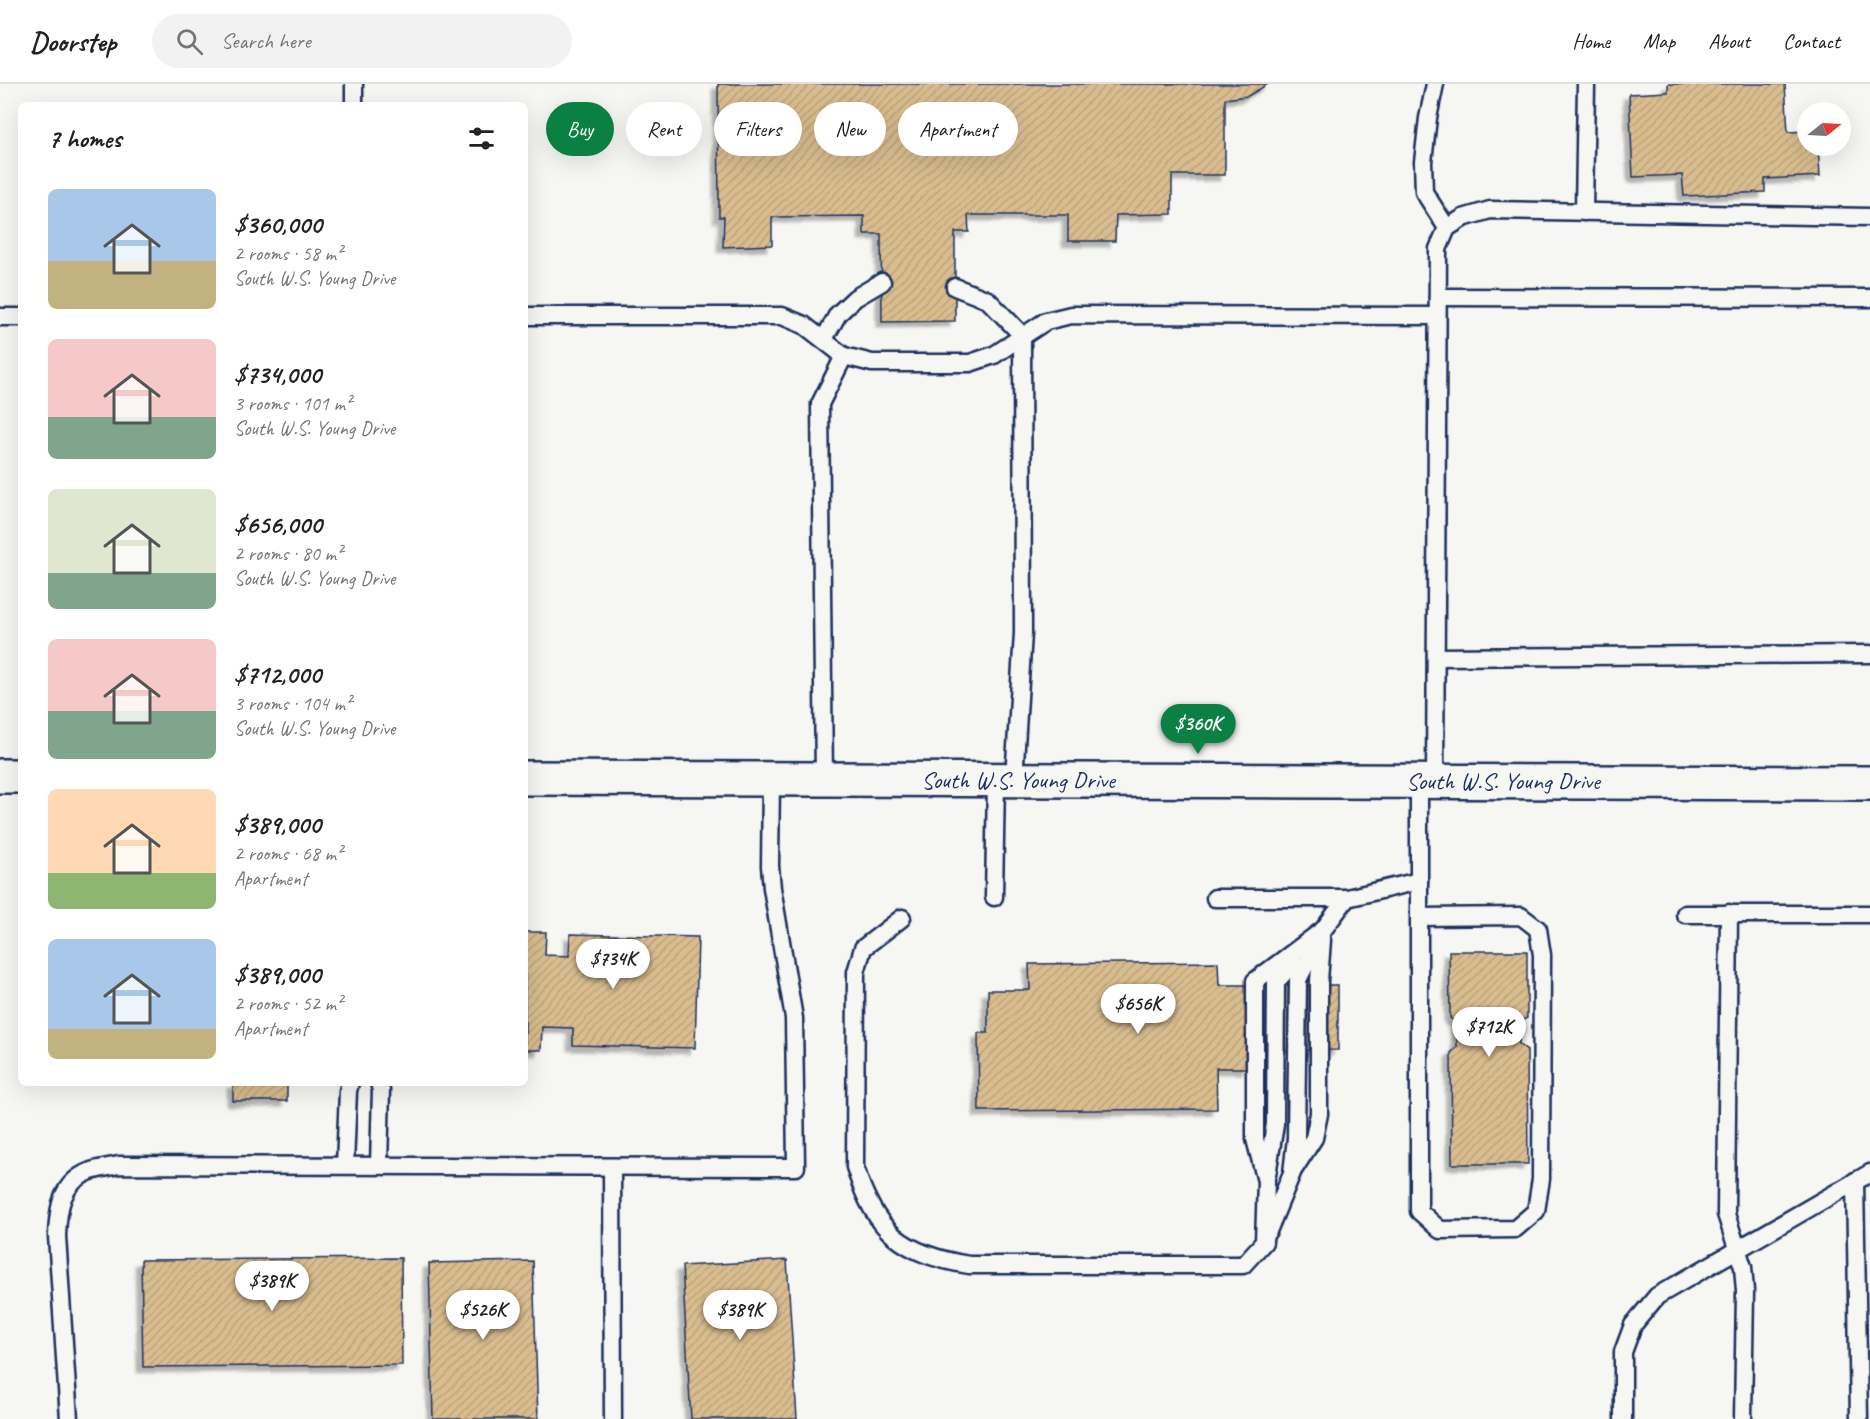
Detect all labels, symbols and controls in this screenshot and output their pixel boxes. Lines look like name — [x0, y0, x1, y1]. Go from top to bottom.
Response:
search box — [152, 14, 572, 68]
text: Doorstep — [30, 24, 116, 59]
icon: search — [173, 25, 206, 58]
text: Search here — [221, 27, 311, 55]
text: Home — [1572, 28, 1610, 54]
text: Map — [1643, 28, 1675, 54]
text: About — [1708, 28, 1750, 54]
text: Contact — [1783, 28, 1840, 54]
chip: Buy — [546, 102, 614, 156]
chip: Rent — [626, 102, 702, 156]
chip: Filters — [714, 102, 802, 156]
chip: New — [814, 102, 886, 156]
chip: Apartment — [898, 102, 1018, 156]
north arrow — [1797, 102, 1851, 156]
map controls — [1797, 102, 1851, 156]
text: 7 homes — [48, 122, 121, 155]
icon: filters — [465, 122, 498, 155]
text: $360,000 — [234, 208, 322, 241]
icon: home — [96, 213, 168, 285]
text: 2 rooms · 58 m² — [234, 241, 342, 266]
text: South W.S. Young Drive — [234, 266, 395, 291]
text: $734,000 — [234, 358, 321, 391]
icon: home — [96, 363, 168, 435]
text: 3 rooms · 101 m² — [234, 391, 351, 416]
text: South W.S. Young Drive — [234, 416, 395, 441]
text: $656,000 — [234, 508, 322, 541]
icon: home — [96, 513, 168, 585]
text: 2 rooms · 80 m² — [234, 541, 342, 566]
text: South W.S. Young Drive — [234, 566, 395, 591]
text: $712,000 — [234, 658, 321, 691]
icon: home — [96, 663, 168, 735]
text: 3 rooms · 104 m² — [234, 691, 351, 716]
pin: $360K — [1156, 704, 1240, 755]
text: $360K — [1175, 711, 1221, 736]
text: South W.S. Young Drive — [234, 716, 395, 741]
street label: South W.S. Young Drive — [921, 765, 1117, 795]
street label: South W.S. Young Drive — [1406, 766, 1602, 796]
text: $389,000 — [234, 808, 321, 841]
icon: home — [96, 813, 168, 885]
text: 2 rooms · 68 m² — [234, 841, 342, 866]
text: Apartment — [234, 866, 307, 891]
pin: $734K — [571, 939, 655, 990]
text: $734K — [590, 946, 636, 971]
text: $389,000 — [234, 958, 321, 991]
icon: home — [96, 963, 168, 1035]
pin: $656K — [1096, 984, 1180, 1035]
text: 2 rooms · 52 m² — [234, 991, 342, 1016]
text: $656K — [1115, 991, 1161, 1016]
pin: $712K — [1447, 1007, 1531, 1058]
text: $712K — [1466, 1014, 1512, 1039]
text: Apartment — [234, 1016, 307, 1041]
pin: $389K — [230, 1261, 314, 1312]
text: $389K — [249, 1268, 295, 1293]
pin: $526K — [441, 1290, 525, 1341]
pin: $389K — [698, 1290, 782, 1341]
text: $526K — [460, 1297, 506, 1322]
text: $389K — [717, 1297, 763, 1322]

